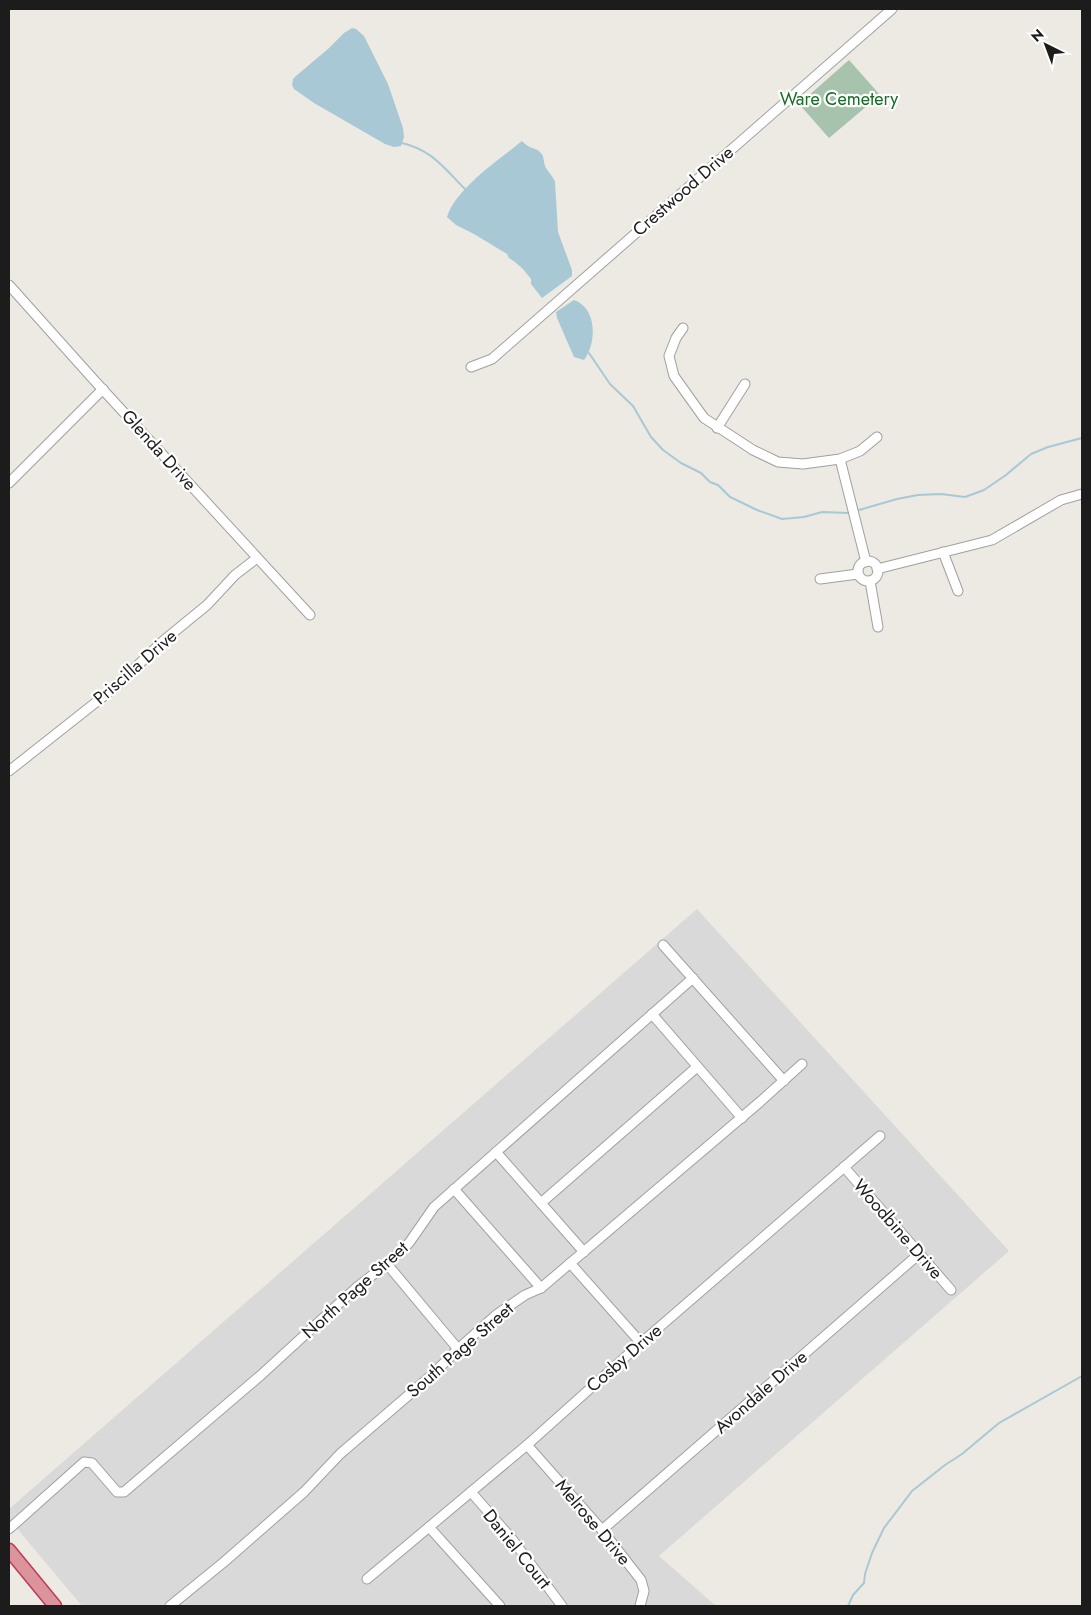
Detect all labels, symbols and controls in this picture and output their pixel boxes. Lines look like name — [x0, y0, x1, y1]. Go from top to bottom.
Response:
north arrow — [1021, 20, 1071, 70]
text: N — [1026, 24, 1048, 46]
park label: Ware Cemetery — [780, 86, 898, 112]
street label: Crestwood Drive — [627, 140, 739, 242]
street label: Glenda Drive — [115, 404, 203, 496]
street label: Priscilla Drive — [88, 623, 182, 711]
street label: Woodbine Drive — [847, 1173, 949, 1285]
street label: North Page Street — [296, 1235, 414, 1345]
street label: South Page Street — [401, 1296, 520, 1404]
street label: Cosby Drive — [580, 1318, 668, 1398]
street label: Avondale Drive — [709, 1344, 813, 1440]
street label: Melrose Drive — [549, 1473, 637, 1571]
street label: Daniel Court — [477, 1504, 558, 1595]

